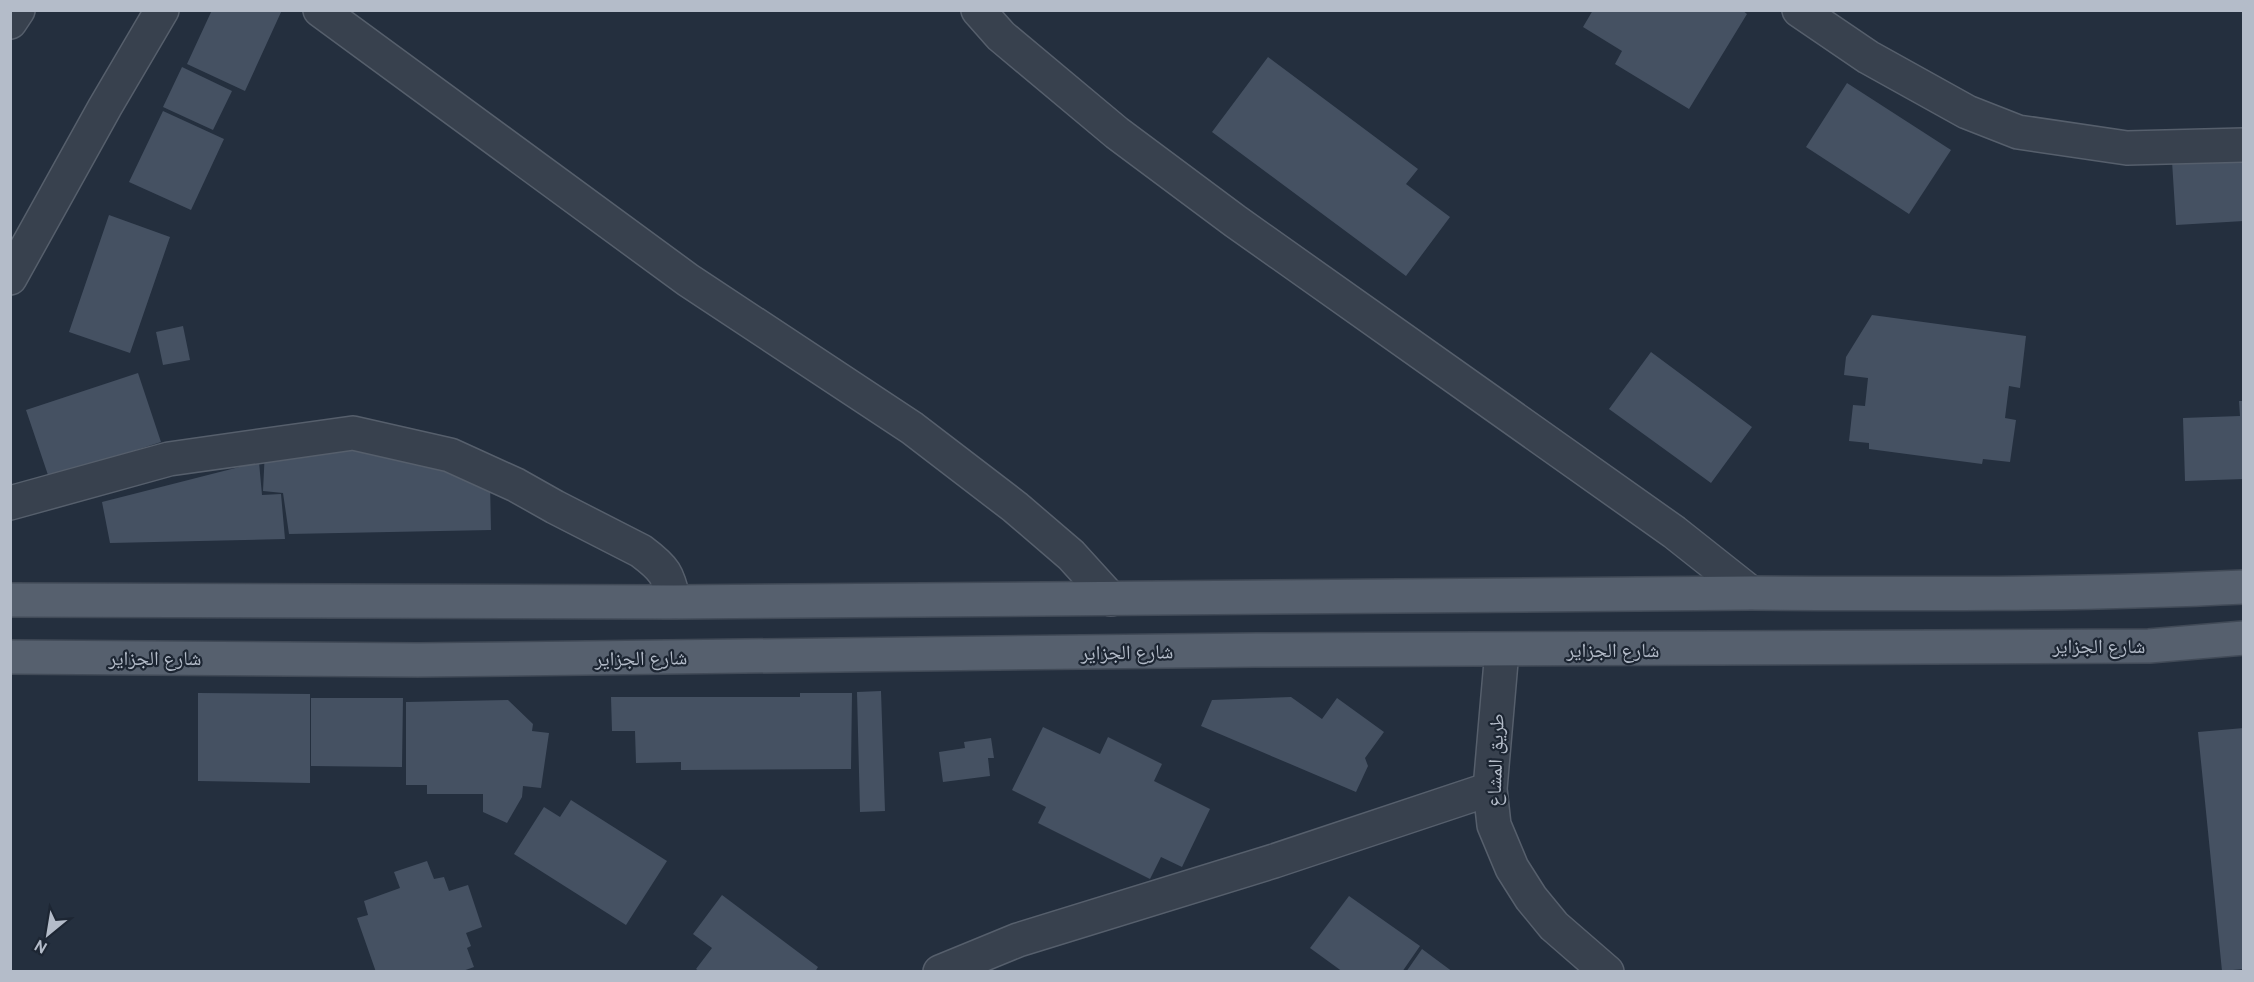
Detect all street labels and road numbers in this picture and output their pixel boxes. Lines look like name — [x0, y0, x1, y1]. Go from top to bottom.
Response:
street label: شارع الجزاير — [2052, 635, 2145, 661]
street label: شارع الجزاير — [1566, 639, 1659, 665]
street label: شارع الجزاير — [1079, 640, 1174, 668]
street label: شارع الجزاير — [593, 646, 688, 674]
street label: شارع الجزاير — [108, 647, 201, 673]
street label: طريق المشاع — [1482, 713, 1512, 807]

